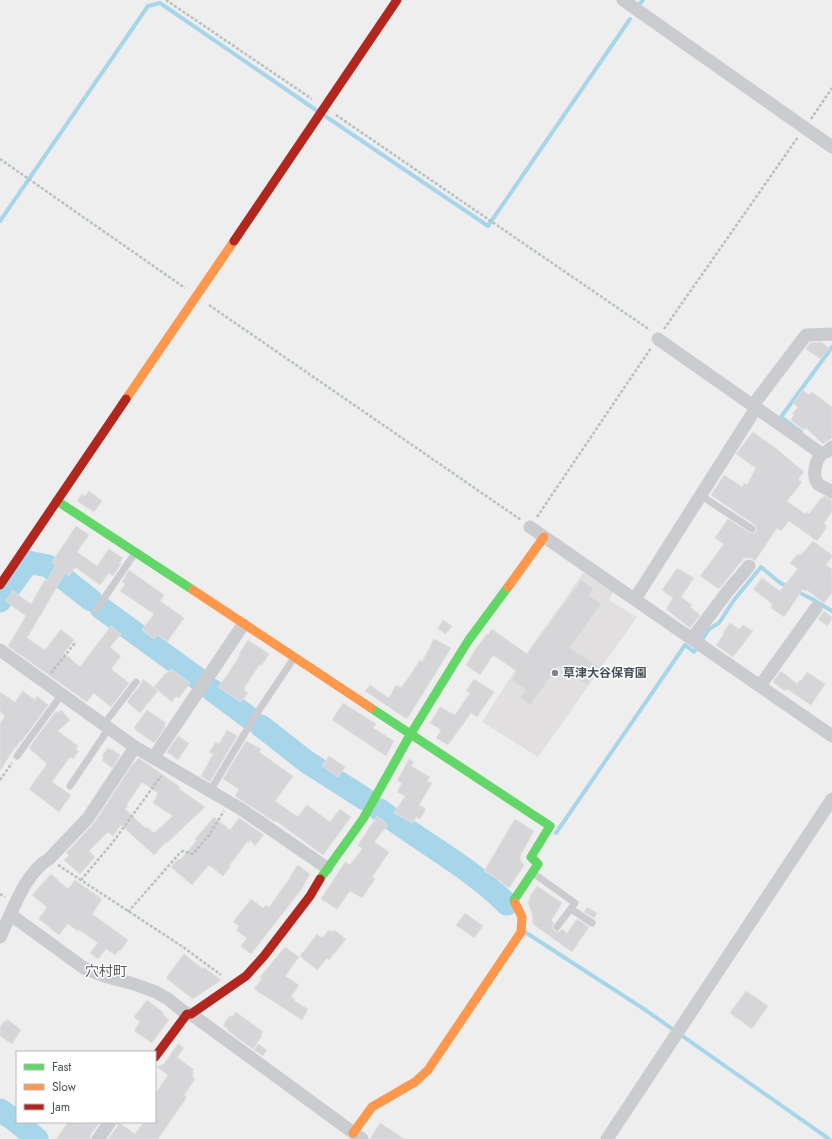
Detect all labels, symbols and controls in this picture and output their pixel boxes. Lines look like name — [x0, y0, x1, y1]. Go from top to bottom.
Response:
place label: 草津大谷保育園 — [563, 664, 647, 682]
marker: 草津大谷保育園 — [550, 668, 560, 678]
district label: 穴村町 — [85, 961, 127, 981]
legend — [16, 1051, 156, 1123]
text: Fast — [52, 1058, 71, 1076]
text: Slow — [52, 1078, 77, 1096]
text: Jam — [50, 1098, 70, 1116]

